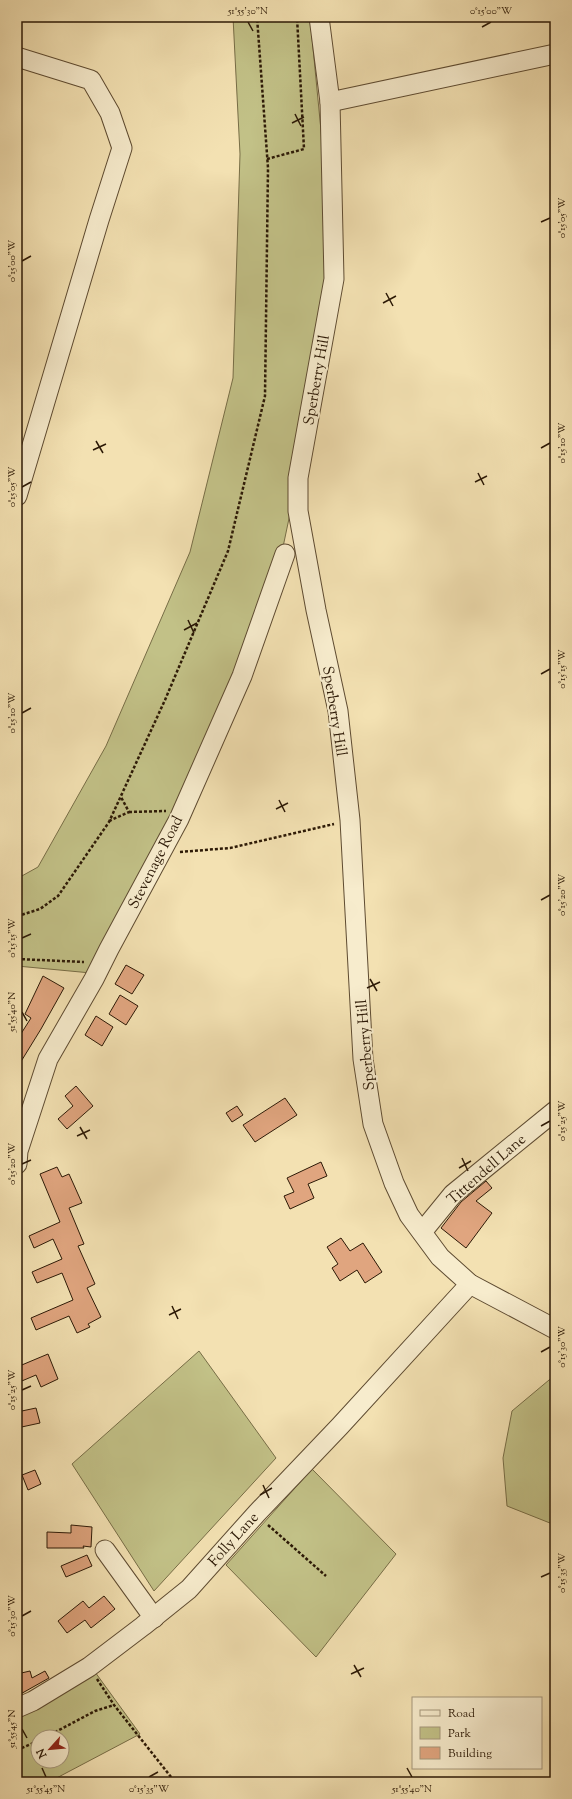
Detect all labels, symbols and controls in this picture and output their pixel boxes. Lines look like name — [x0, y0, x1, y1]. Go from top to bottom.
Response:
text: 51°55'30"N — [227, 4, 268, 19]
text: 0°15'00"W — [470, 4, 512, 19]
text: 0°15'05"W — [555, 198, 570, 238]
text: 0°15'00"W — [5, 240, 20, 282]
street label: Sperberry Hill — [299, 333, 336, 427]
text: 0°15'10"W — [555, 423, 570, 463]
text: 0°15'05"W — [5, 467, 20, 507]
text: 0°15'15"W — [555, 649, 570, 689]
street label: Sperberry Hill — [316, 664, 351, 758]
text: 0°15'10"W — [5, 693, 20, 733]
street label: Stevenage Road — [124, 812, 189, 913]
text: 0°15'20"W — [555, 874, 570, 916]
text: 0°15'15"W — [5, 918, 20, 958]
text: 51°55'40"N — [5, 992, 20, 1033]
street label: Sperberry Hill — [352, 998, 381, 1091]
text: 0°15'25"W — [555, 1101, 570, 1141]
street label: Tittendell Lane — [443, 1130, 531, 1210]
text: 0°15'20"W — [5, 1143, 20, 1185]
text: 0°15'30"W — [555, 1326, 570, 1368]
text: 0°15'25"W — [5, 1370, 20, 1410]
street label: Folly Lane — [204, 1508, 264, 1572]
text: 0°15'35"W — [555, 1553, 570, 1593]
text: 0°15'30"W — [5, 1595, 20, 1637]
legend — [412, 1697, 542, 1769]
text: Road — [448, 1705, 475, 1723]
text: 51°55'45"N — [5, 1710, 20, 1749]
text: Park — [448, 1725, 471, 1743]
north arrow — [30, 1729, 70, 1769]
text: N — [33, 1745, 52, 1762]
text: Building — [448, 1745, 492, 1763]
text: 51°55'45"N — [26, 1782, 65, 1797]
text: 0°15'35"W — [129, 1782, 169, 1797]
text: 51°55'40"N — [391, 1782, 432, 1797]

